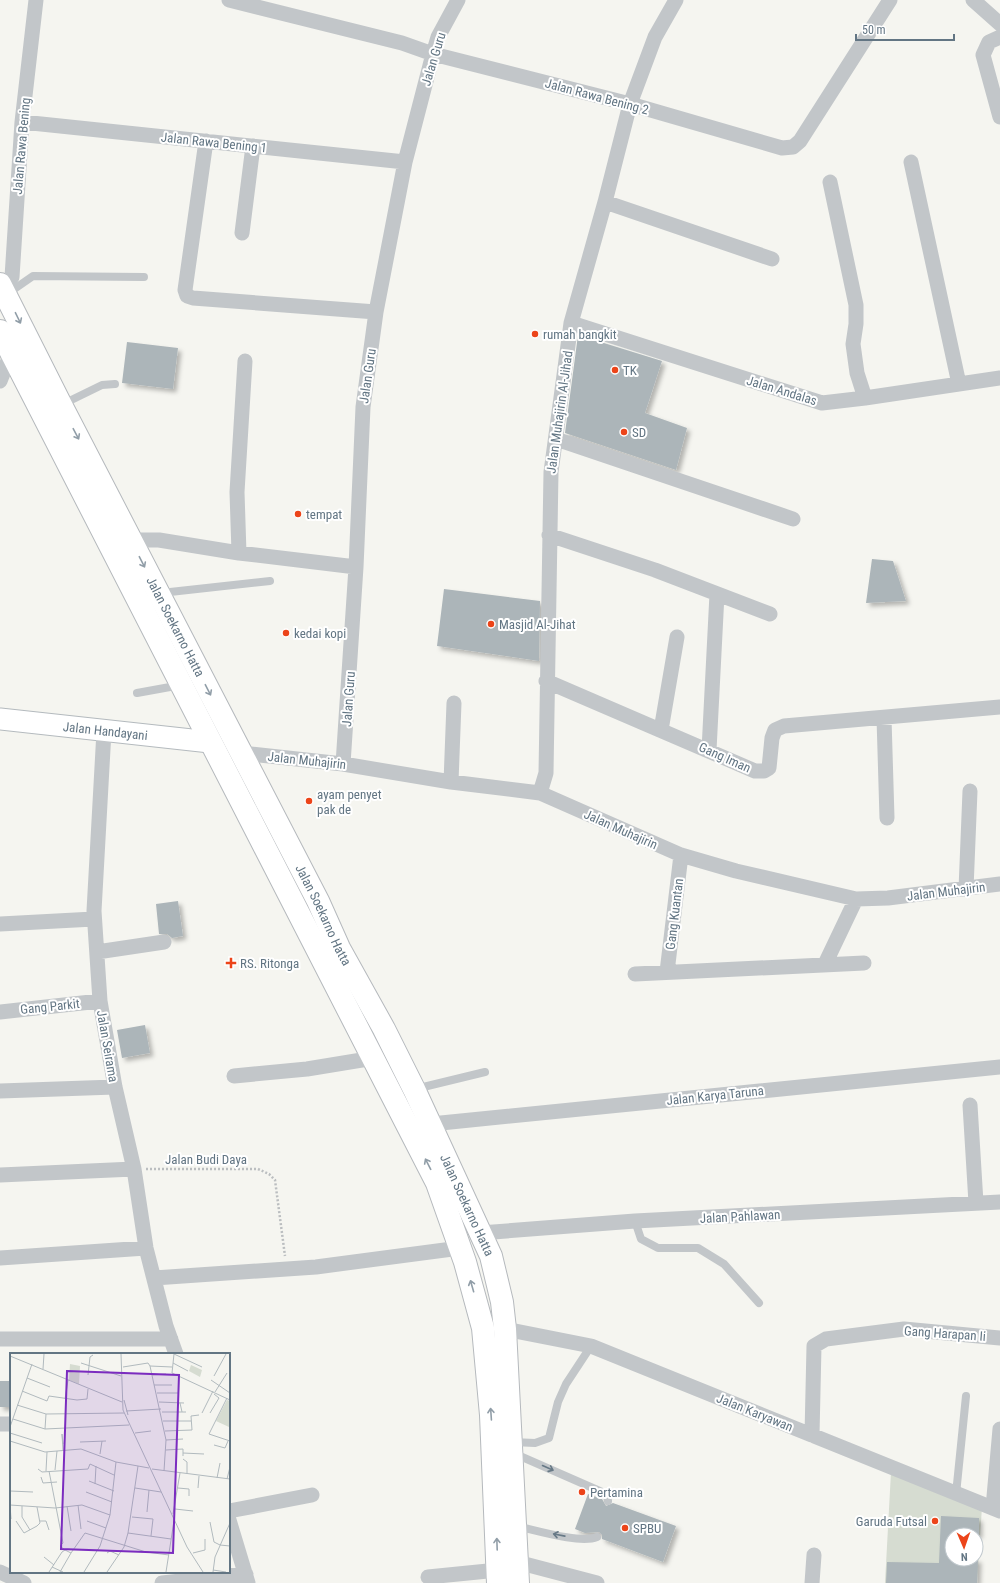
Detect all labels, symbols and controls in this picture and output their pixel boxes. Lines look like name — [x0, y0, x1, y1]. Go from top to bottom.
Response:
scale bar — [856, 16, 954, 42]
text: 50 m — [862, 23, 886, 37]
street label: Jalan Guru — [418, 31, 449, 88]
street label: Jalan Rawa Bening 2 — [544, 75, 650, 117]
street label: Jalan Rawa Bening — [10, 97, 33, 195]
street label: Jalan Rawa Bening 1 — [160, 129, 268, 156]
one-way arrow — [15, 312, 22, 324]
place label: rumah bangkit — [543, 327, 617, 342]
marker: rumah bangkit — [530, 329, 540, 339]
street label: Jalan Guru — [356, 348, 379, 404]
street label: Jalan Muhajirin Al-Jihad — [543, 350, 576, 474]
place label: TK — [623, 363, 638, 378]
marker: TK — [610, 365, 620, 375]
street label: Jalan Andalas — [745, 373, 819, 408]
place label: SD — [632, 425, 646, 440]
marker: SD — [619, 427, 629, 437]
one-way arrow — [73, 428, 80, 440]
place label: tempat — [306, 507, 342, 522]
marker: tempat — [293, 509, 303, 519]
one-way arrow — [139, 556, 146, 568]
street label: Jalan Soekarno Hatta — [143, 574, 207, 679]
place label: Masjid Al-Jihat — [499, 617, 576, 632]
marker: Masjid Al-Jihat — [486, 619, 496, 629]
place label: kedai kopi — [294, 626, 346, 641]
marker: kedai kopi — [281, 628, 291, 638]
street label: Jalan Guru — [339, 671, 358, 727]
one-way arrow — [205, 684, 212, 696]
street label: Jalan Handayani — [62, 719, 148, 743]
street label: Gang Iman — [697, 739, 753, 776]
street label: Jalan Muhajirin — [267, 749, 347, 772]
place label: ayam penyet pak de — [317, 787, 382, 817]
marker: ayam penyet pak de — [304, 796, 314, 806]
street label: Jalan Muhajirin — [582, 807, 660, 852]
street label: Jalan Soekarno Hatta — [292, 862, 354, 968]
street label: Gang Kuantan — [663, 878, 686, 951]
street label: Jalan Muhajirin — [906, 879, 986, 904]
place label: RS. Ritonga — [240, 956, 299, 971]
marker: RS. Ritonga — [225, 957, 237, 969]
street label: Gang Parkit — [20, 996, 81, 1017]
street label: Jalan Seirama — [94, 1009, 121, 1083]
street label: Jalan Karya Taruna — [666, 1083, 764, 1108]
street label: Jalan Budi Daya — [165, 1152, 247, 1167]
street label: Jalan Soekarno Hatta — [437, 1152, 497, 1258]
one-way arrow — [423, 1158, 431, 1170]
street label: Jalan Pahlawan — [699, 1207, 781, 1226]
one-way arrow — [468, 1280, 475, 1293]
street label: Gang Harapan Ii — [904, 1323, 986, 1344]
inset map — [10, 1353, 230, 1573]
street label: Jalan Karyawan — [714, 1390, 795, 1435]
one-way arrow — [488, 1408, 495, 1421]
one-way arrow — [542, 1465, 554, 1472]
place label: Pertamina — [590, 1485, 643, 1500]
marker: Pertamina — [577, 1487, 587, 1497]
place label: Garuda Futsal — [856, 1514, 927, 1529]
marker: Garuda Futsal — [930, 1516, 940, 1526]
place label: SPBU — [633, 1521, 661, 1536]
marker: SPBU — [620, 1523, 630, 1533]
north arrow — [944, 1527, 984, 1567]
one-way arrow — [553, 1531, 566, 1539]
one-way arrow — [493, 1538, 501, 1551]
text: N — [960, 1550, 968, 1563]

